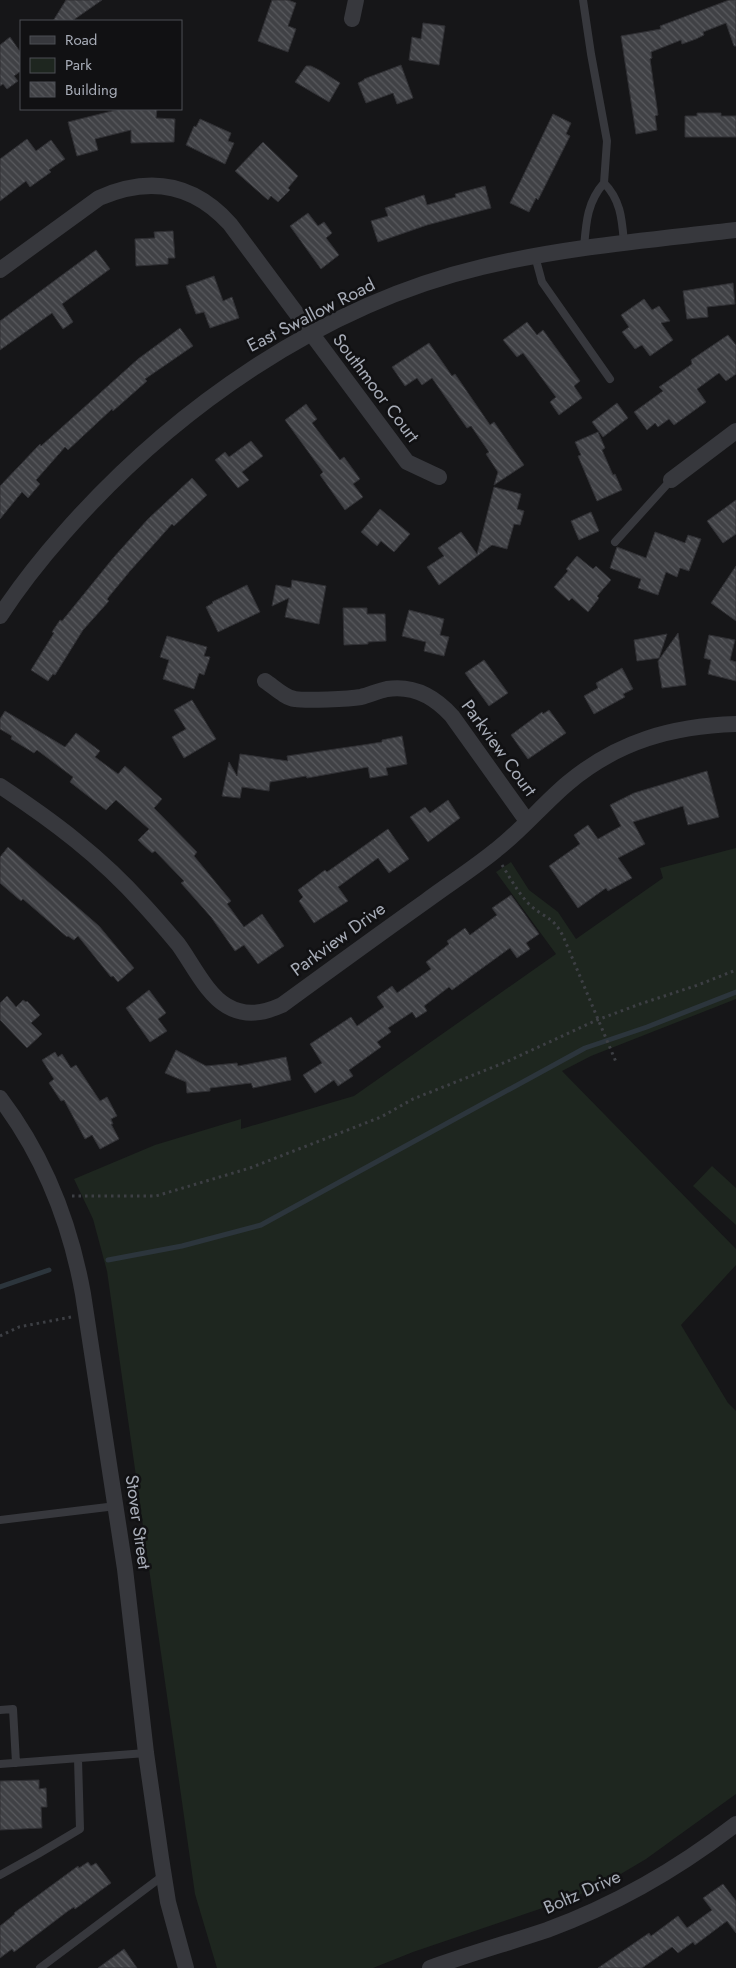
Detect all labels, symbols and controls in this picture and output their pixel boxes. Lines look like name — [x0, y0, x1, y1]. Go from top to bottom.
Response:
legend — [20, 20, 182, 110]
text: Road — [65, 29, 97, 51]
text: Park — [65, 54, 92, 76]
text: Building — [65, 79, 117, 101]
street label: East Swallow Road — [242, 271, 380, 359]
street label: Southmoor Court — [326, 328, 426, 448]
street label: Parkview Court — [455, 694, 543, 802]
street label: Parkview Drive — [285, 896, 391, 982]
street label: Stover Street — [119, 1473, 158, 1572]
street label: Boltz Drive — [539, 1863, 625, 1921]

